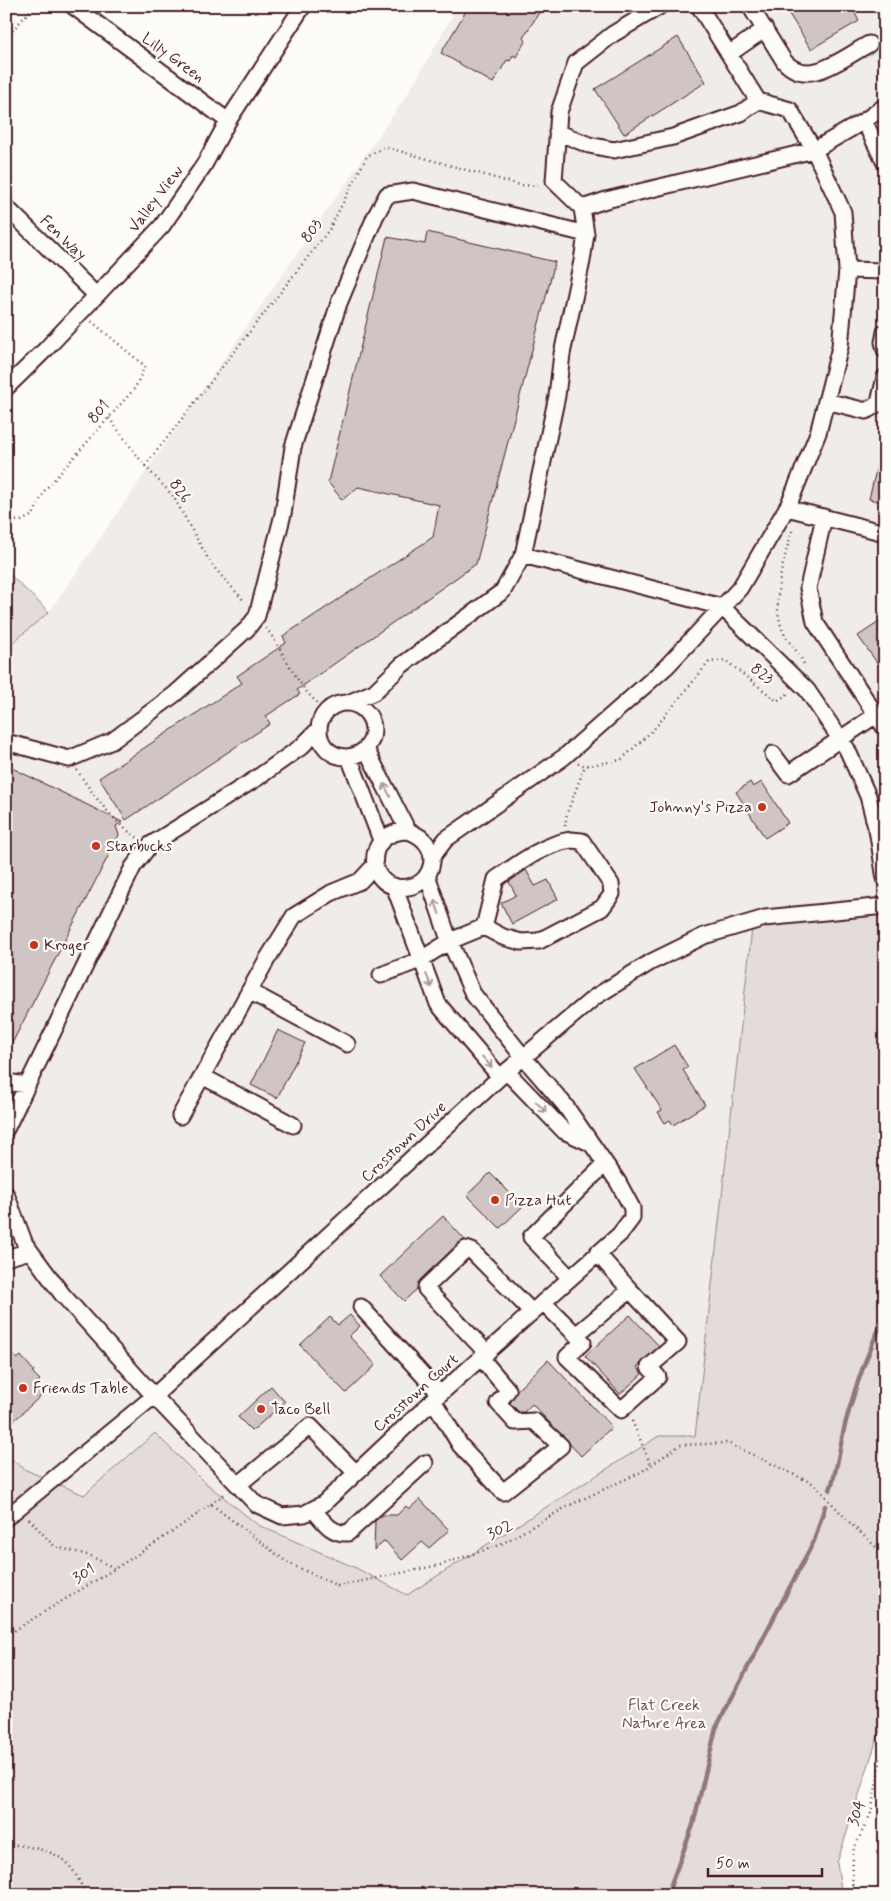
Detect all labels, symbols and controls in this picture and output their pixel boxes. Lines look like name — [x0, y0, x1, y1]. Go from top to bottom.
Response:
street label: Lilly Green — [137, 28, 209, 88]
street label: Valley View — [124, 161, 188, 237]
street label: Fen Way — [35, 211, 91, 265]
street label: 803 — [296, 214, 328, 247]
street label: 801 — [83, 396, 115, 428]
street label: 826 — [164, 475, 196, 507]
street label: 823 — [746, 658, 778, 690]
one-way arrow — [382, 783, 391, 798]
place label: Johnny's Pizza — [649, 797, 752, 818]
marker: Johnny's Pizza — [756, 801, 768, 813]
place label: Starbucks — [106, 836, 172, 857]
marker: Starbucks — [90, 840, 102, 852]
one-way arrow — [432, 899, 442, 915]
place label: Kroger — [44, 935, 90, 956]
marker: Kroger — [28, 939, 40, 951]
one-way arrow — [424, 973, 434, 988]
one-way arrow — [481, 1055, 493, 1068]
street label: Crosstown Drive — [357, 1097, 451, 1187]
one-way arrow — [535, 1100, 547, 1113]
place label: Pizza Hut — [505, 1190, 572, 1211]
marker: Pizza Hut — [489, 1194, 501, 1206]
street label: Crosstown Court — [369, 1349, 463, 1437]
place label: Friends Table — [33, 1378, 129, 1399]
marker: Friends Table — [17, 1382, 29, 1394]
place label: Taco Bell — [271, 1399, 330, 1420]
marker: Taco Bell — [255, 1403, 267, 1415]
street label: 302 — [484, 1515, 517, 1545]
street label: 301 — [69, 1559, 99, 1589]
park label: Flat Creek Nature Area — [622, 1695, 706, 1734]
street label: 304 — [843, 1797, 871, 1829]
scale bar — [708, 1846, 822, 1878]
text: 50 m — [716, 1854, 750, 1874]

